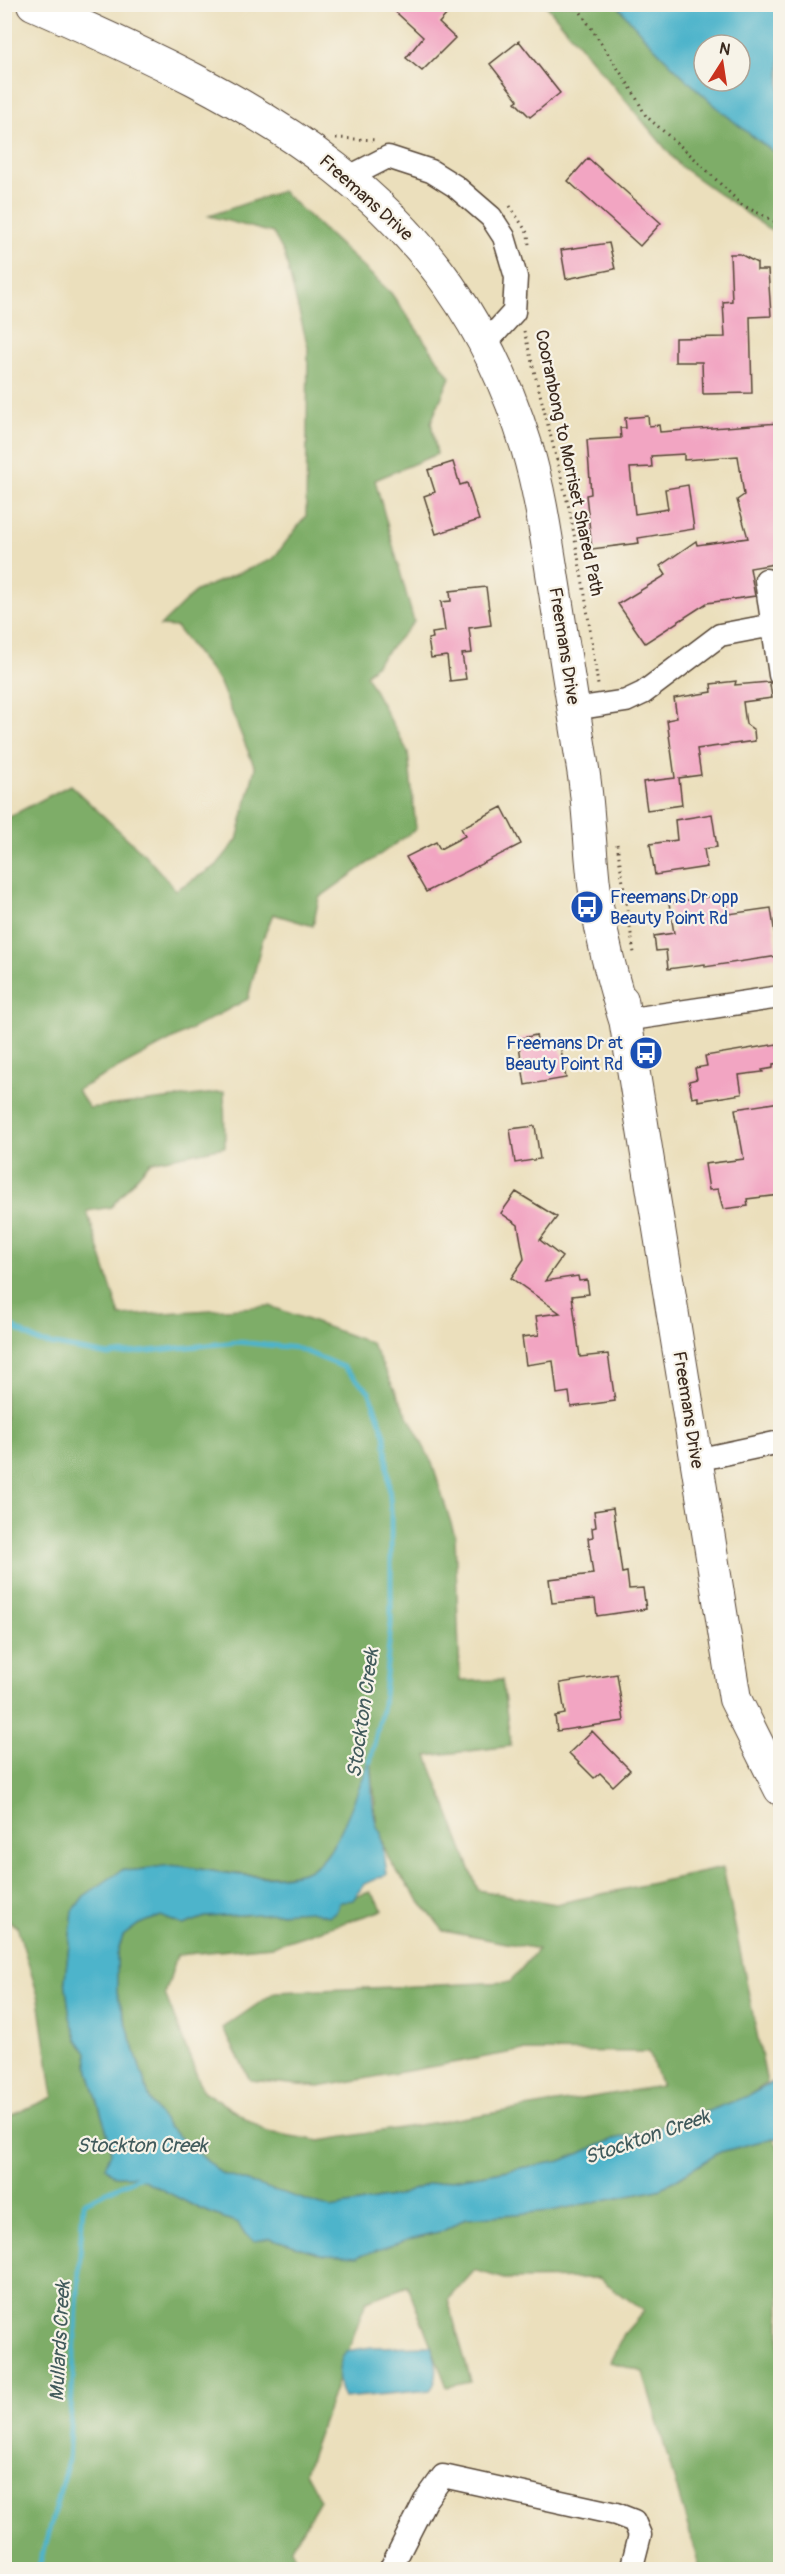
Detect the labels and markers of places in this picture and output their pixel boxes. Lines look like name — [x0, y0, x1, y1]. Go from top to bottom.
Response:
place label: Freemans Dr opp Beauty Point Rd — [610, 886, 739, 930]
bus stop icon: Freemans Dr opp Beauty Point Rd — [569, 889, 605, 925]
place label: Freemans Dr at Beauty Point Rd — [505, 1032, 624, 1076]
bus stop icon: Freemans Dr at Beauty Point Rd — [628, 1035, 664, 1071]

